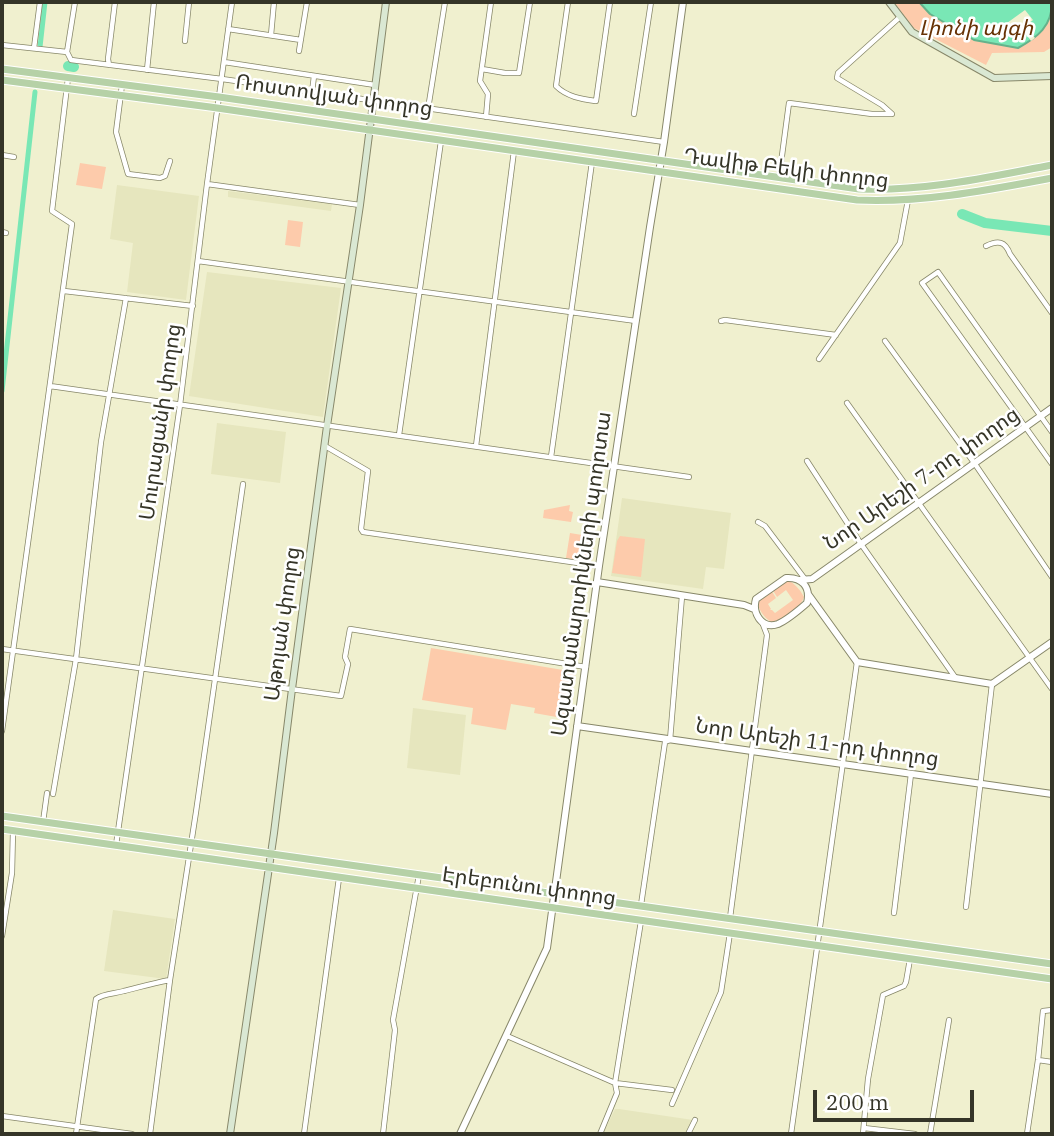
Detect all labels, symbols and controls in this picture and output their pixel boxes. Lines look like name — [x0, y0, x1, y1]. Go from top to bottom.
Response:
park label: Լիոնի այգի — [919, 16, 1033, 42]
street label: Ռոստովյան փողոց — [234, 70, 434, 122]
street label: Դավիթ Բեկի փողոց — [682, 144, 890, 194]
street label: Մուրացանի փողոց — [135, 322, 187, 522]
street label: Նոր Արեշի 7-րդ փողոց — [819, 402, 1025, 556]
street label: Ազատամարտիկների պողոտա — [547, 410, 617, 738]
street label: Աթոյան փողոց — [260, 545, 306, 703]
street label: Նոր Արեշի 11-րդ փողոց — [694, 713, 940, 773]
street label: Էրեբունու փողոց — [440, 862, 618, 912]
scale bar — [816, 1076, 977, 1120]
text: 200 m — [826, 1088, 889, 1116]

